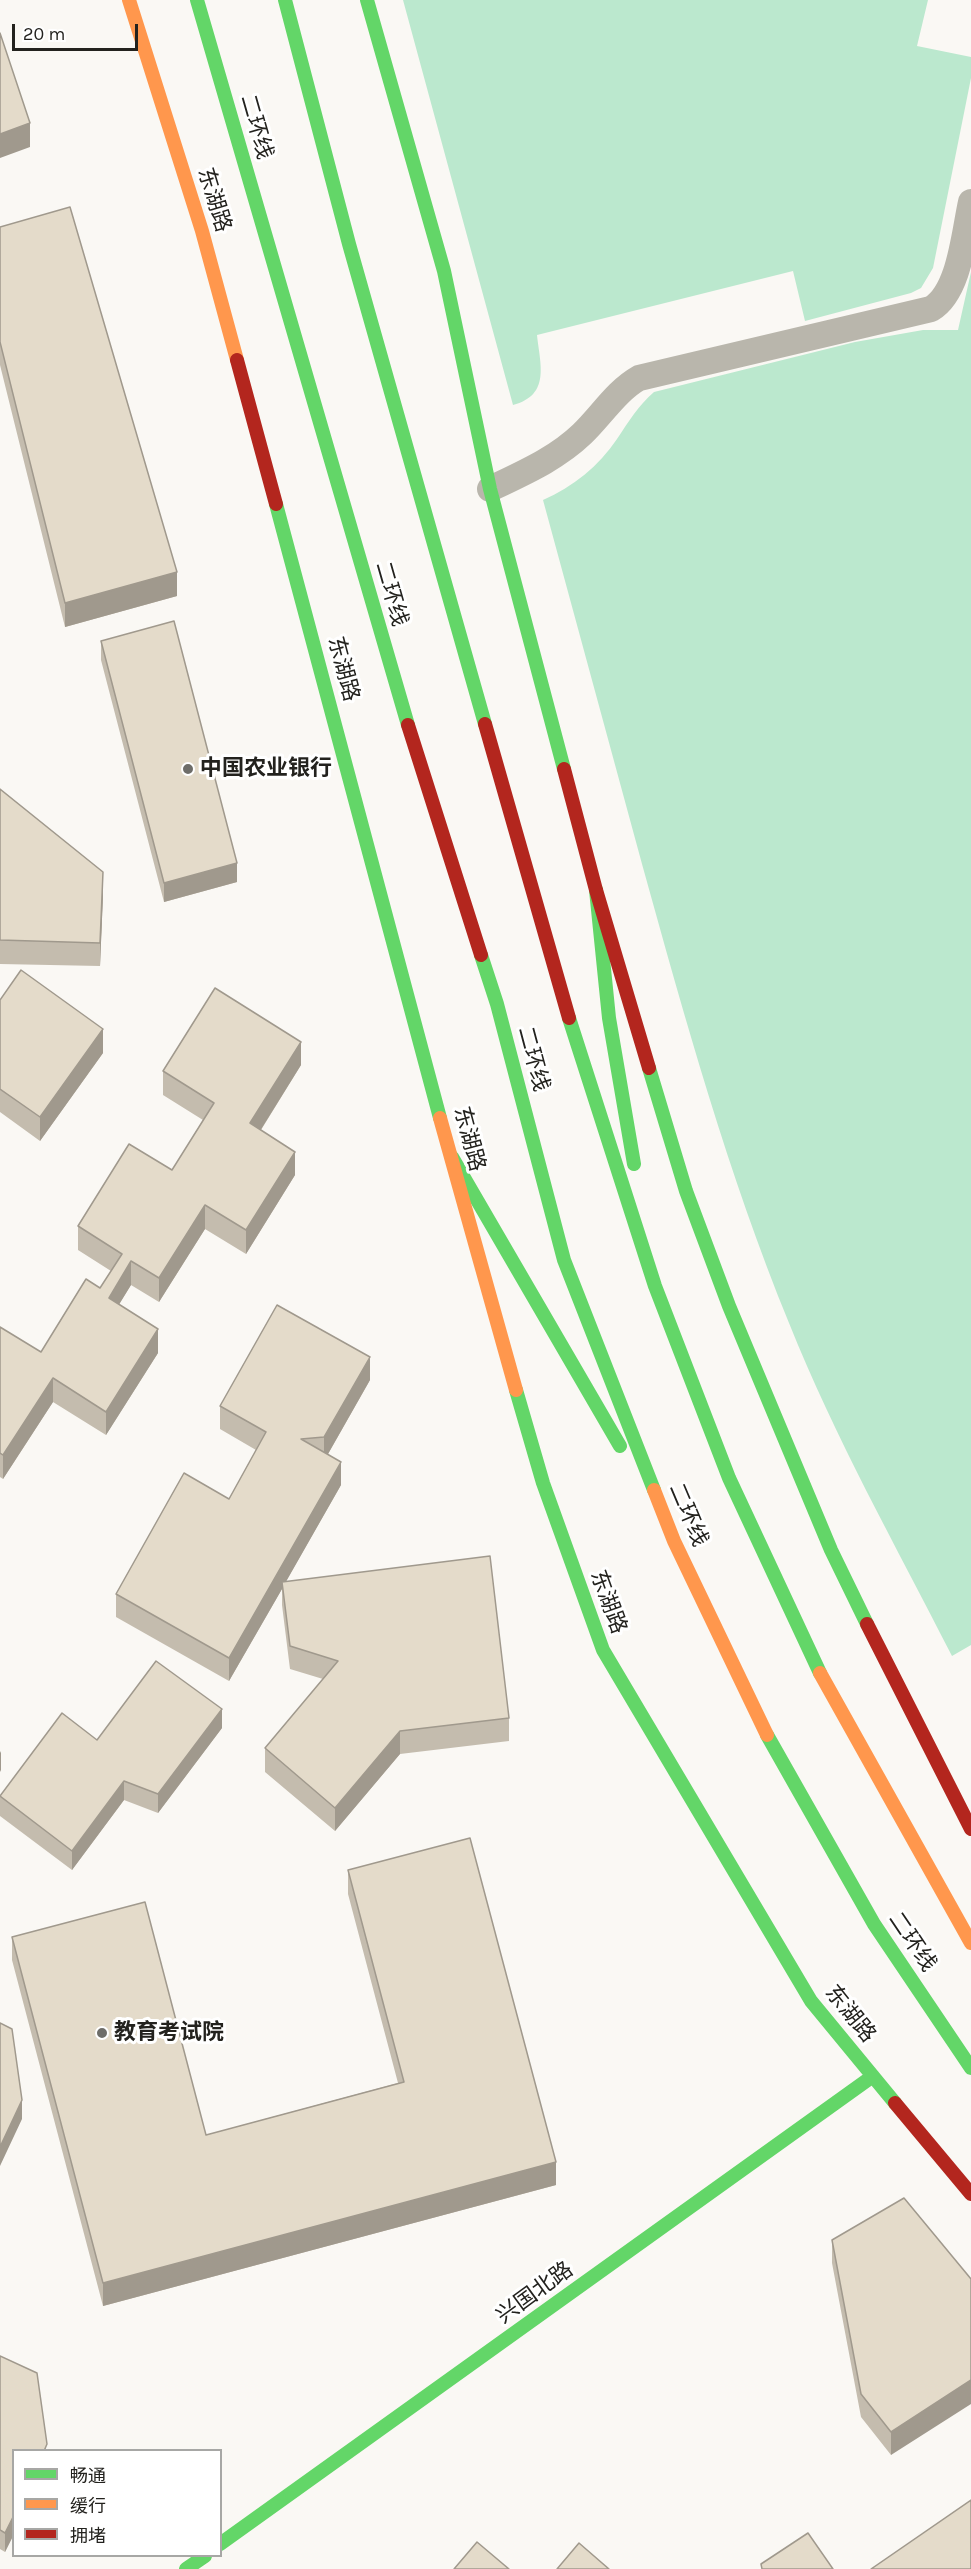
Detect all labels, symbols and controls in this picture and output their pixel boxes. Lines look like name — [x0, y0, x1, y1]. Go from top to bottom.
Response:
scale bar — [15, 12, 141, 50]
text: 20 m — [23, 23, 65, 45]
street label: 二环线 — [234, 92, 278, 162]
street label: 东湖路 — [192, 165, 236, 235]
street label: 二环线 — [369, 559, 413, 629]
street label: 东湖路 — [322, 634, 364, 704]
place label: 中国农业银行 — [200, 756, 332, 782]
marker: 中国农业银行 — [181, 762, 195, 776]
street label: 二环线 — [512, 1024, 554, 1094]
street label: 东湖路 — [448, 1104, 490, 1174]
street label: 二环线 — [663, 1479, 713, 1551]
street label: 东湖路 — [584, 1566, 632, 1638]
street label: 二环线 — [883, 1907, 941, 1977]
street label: 东湖路 — [819, 1980, 881, 2048]
place label: 教育考试院 — [114, 2020, 224, 2046]
marker: 教育考试院 — [95, 2026, 109, 2040]
street label: 兴国北路 — [492, 2256, 578, 2330]
legend — [12, 2449, 222, 2557]
text: 畅通 — [70, 2465, 106, 2487]
text: 缓行 — [70, 2495, 106, 2517]
text: 拥堵 — [70, 2525, 106, 2547]

